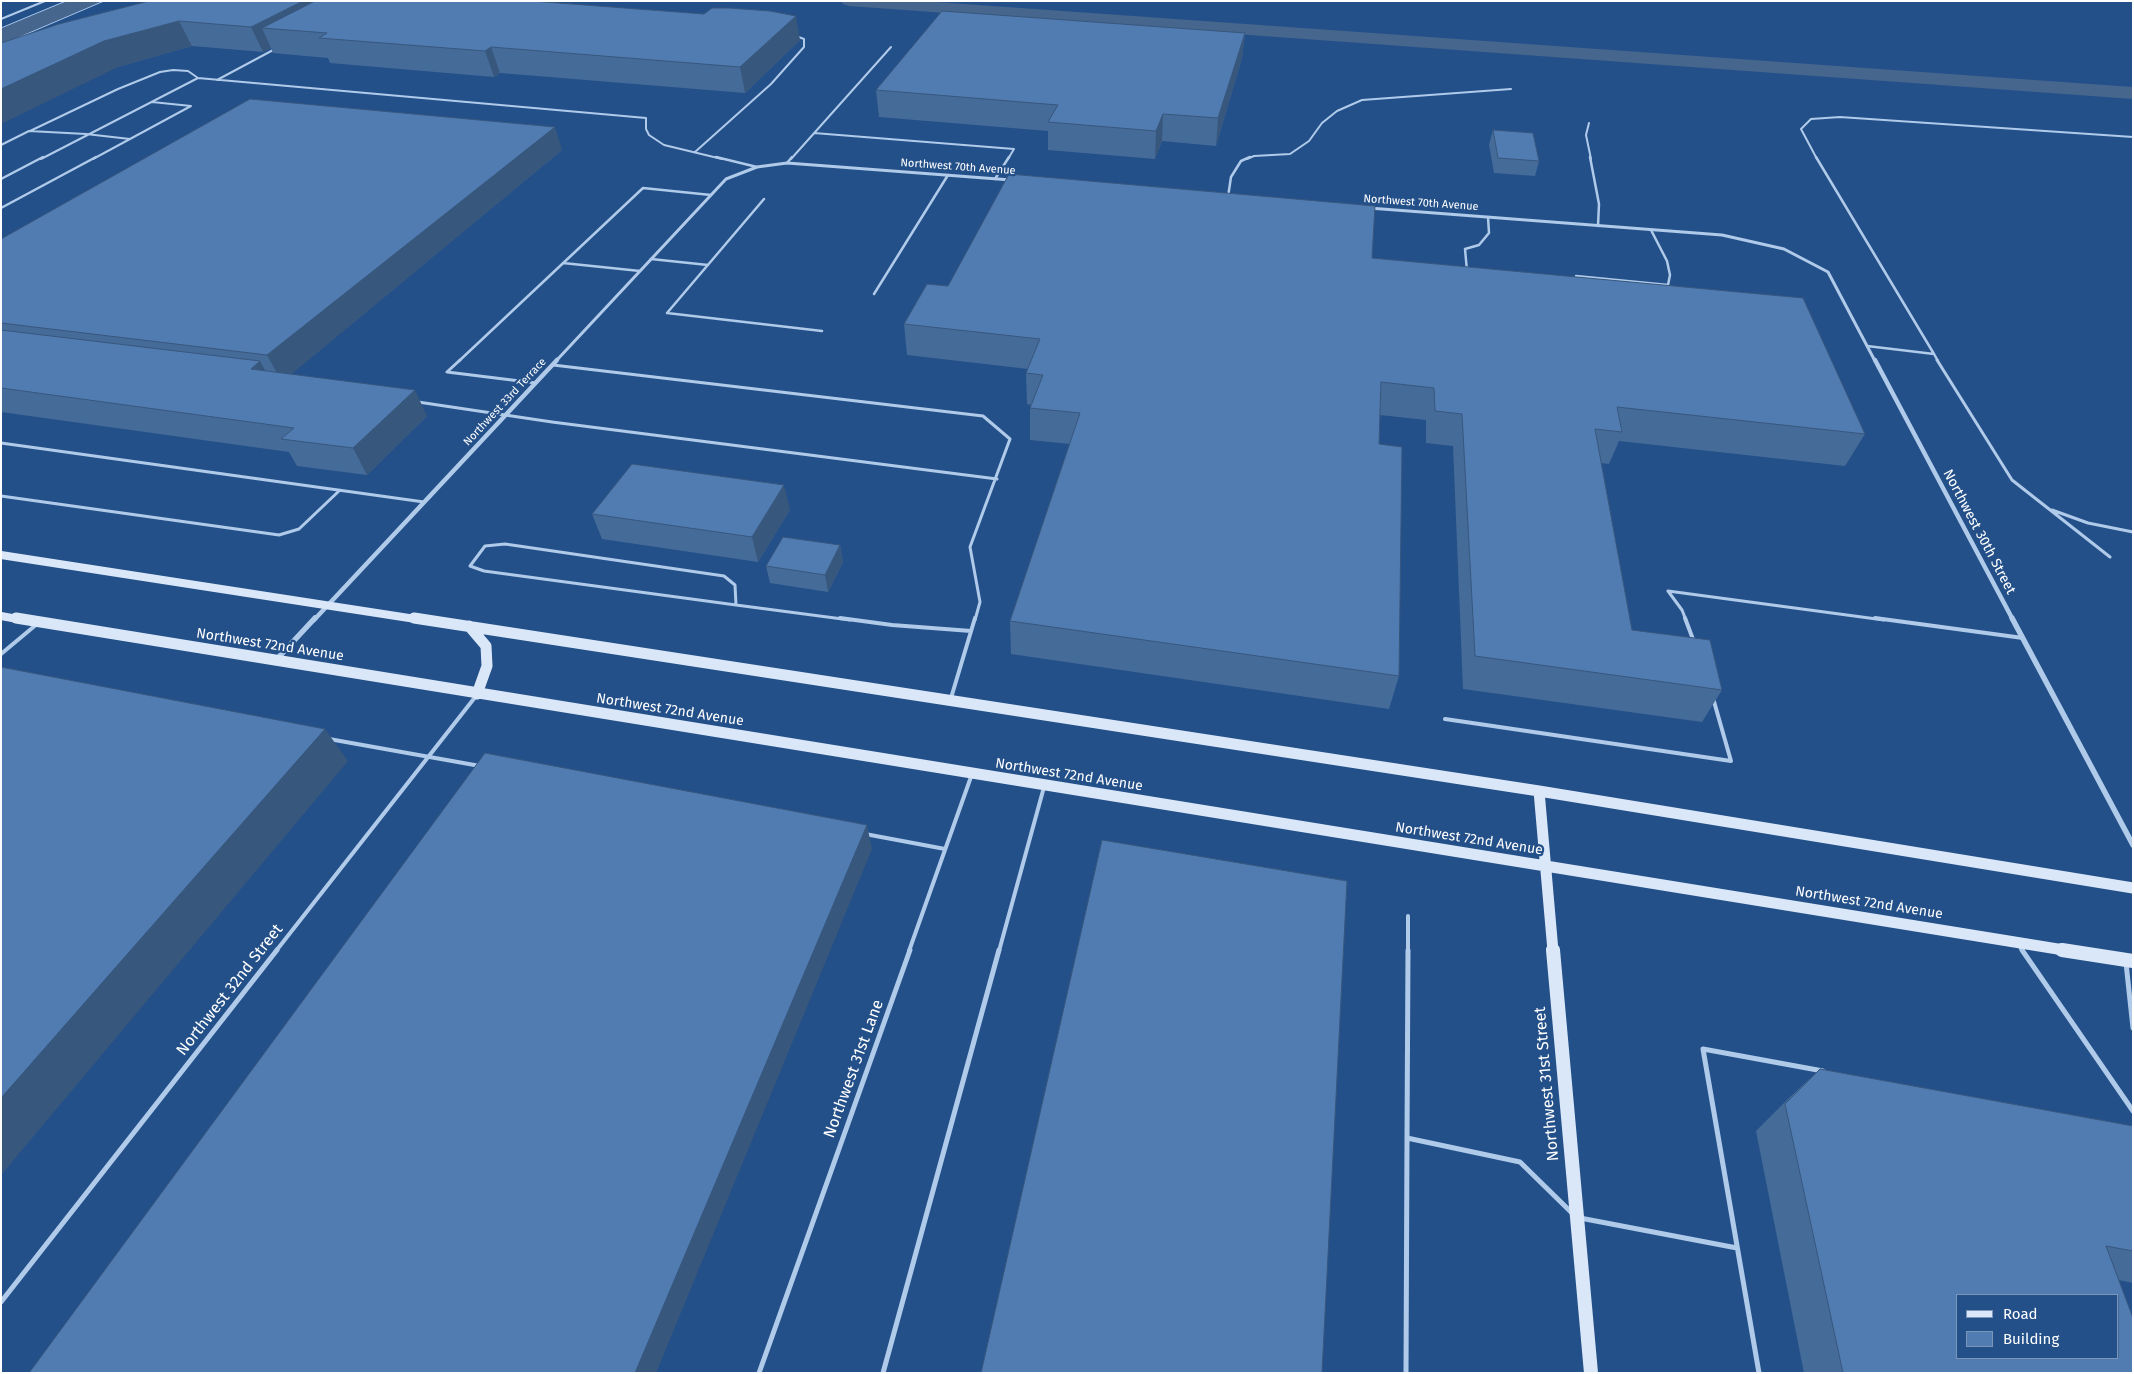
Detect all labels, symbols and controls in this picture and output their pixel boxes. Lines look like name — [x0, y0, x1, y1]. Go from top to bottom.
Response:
street label: Northwest 70th Avenue — [900, 156, 1016, 178]
street label: Northwest 70th Avenue — [1363, 192, 1479, 214]
street label: Northwest 33rd Terrace — [461, 355, 549, 449]
street label: Northwest 30th Street — [1939, 467, 2019, 597]
street label: Northwest 72nd Avenue — [195, 625, 345, 665]
street label: Northwest 72nd Avenue — [595, 690, 745, 730]
street label: Northwest 72nd Avenue — [994, 755, 1144, 795]
street label: Northwest 72nd Avenue — [1394, 819, 1544, 859]
street label: Northwest 72nd Avenue — [1794, 883, 1944, 923]
street label: Northwest 32nd Street — [173, 920, 287, 1060]
street label: Northwest 31st Lane — [820, 997, 888, 1141]
street label: Northwest 31st Street — [1531, 1006, 1563, 1162]
legend — [1956, 1294, 2119, 1359]
text: Road — [2003, 1305, 2038, 1323]
text: Building — [2003, 1330, 2059, 1348]

